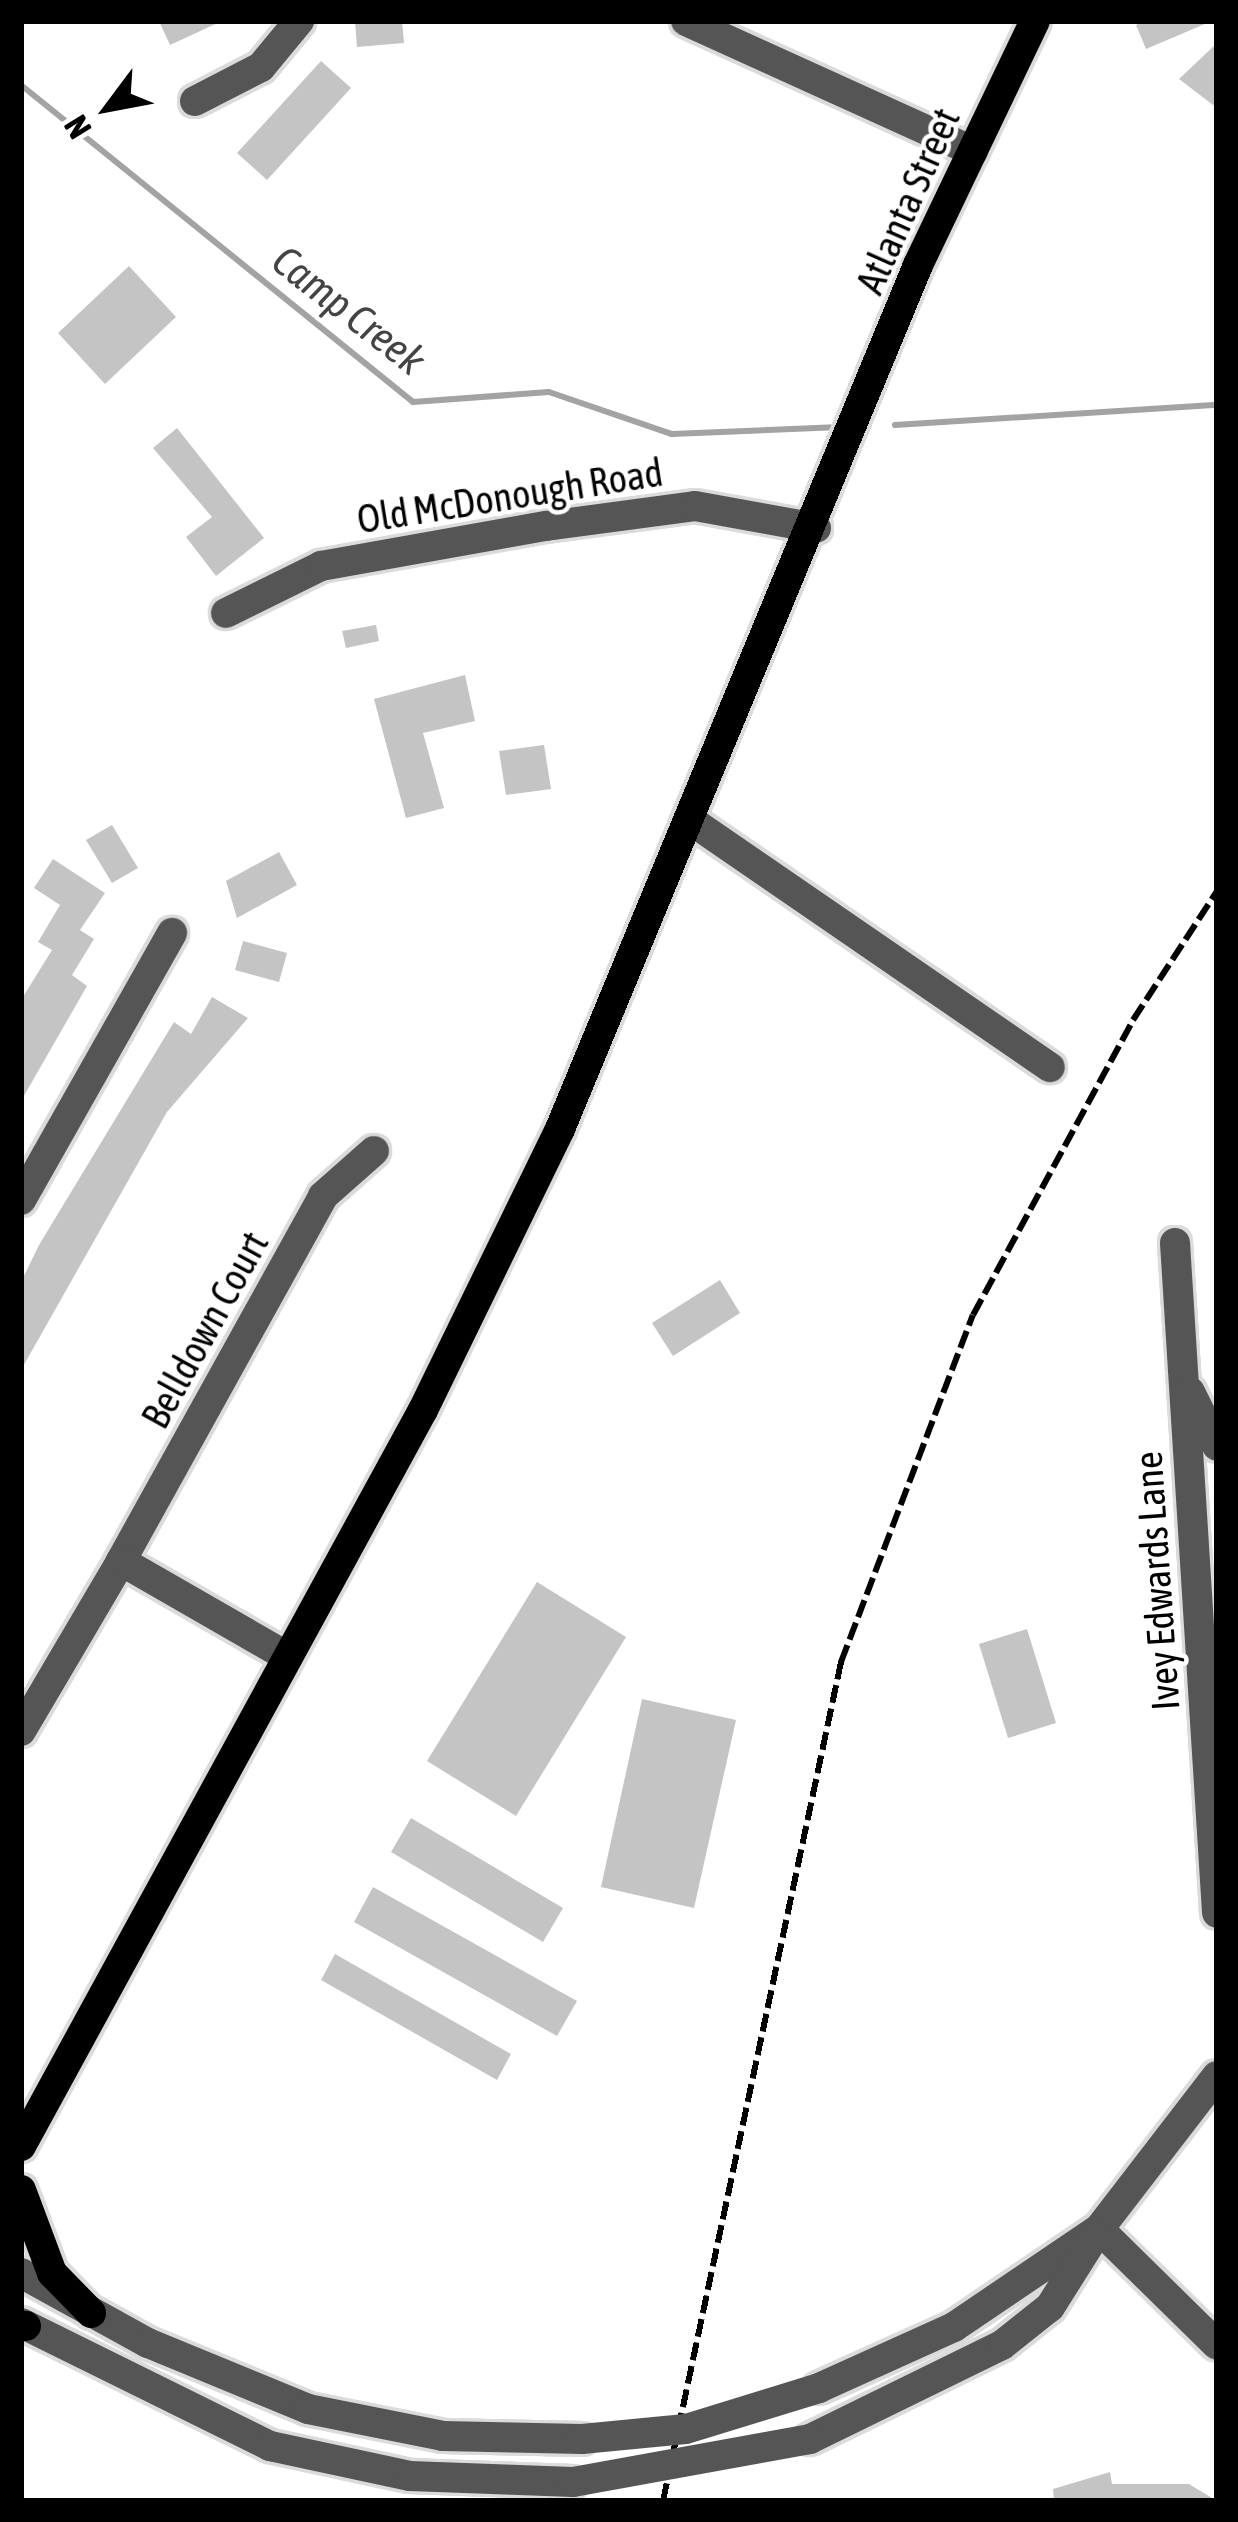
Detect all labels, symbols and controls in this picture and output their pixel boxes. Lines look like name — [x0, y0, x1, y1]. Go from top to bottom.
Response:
north arrow — [48, 48, 168, 168]
street label: Atlanta Street — [846, 101, 970, 301]
text: N — [56, 109, 99, 145]
water label: Camp Creek — [263, 235, 435, 385]
street label: Old McDonough Road — [354, 449, 666, 543]
street label: Belldown Court — [132, 1224, 278, 1436]
street label: Ivey Edwards Lane — [1125, 1450, 1189, 1712]

